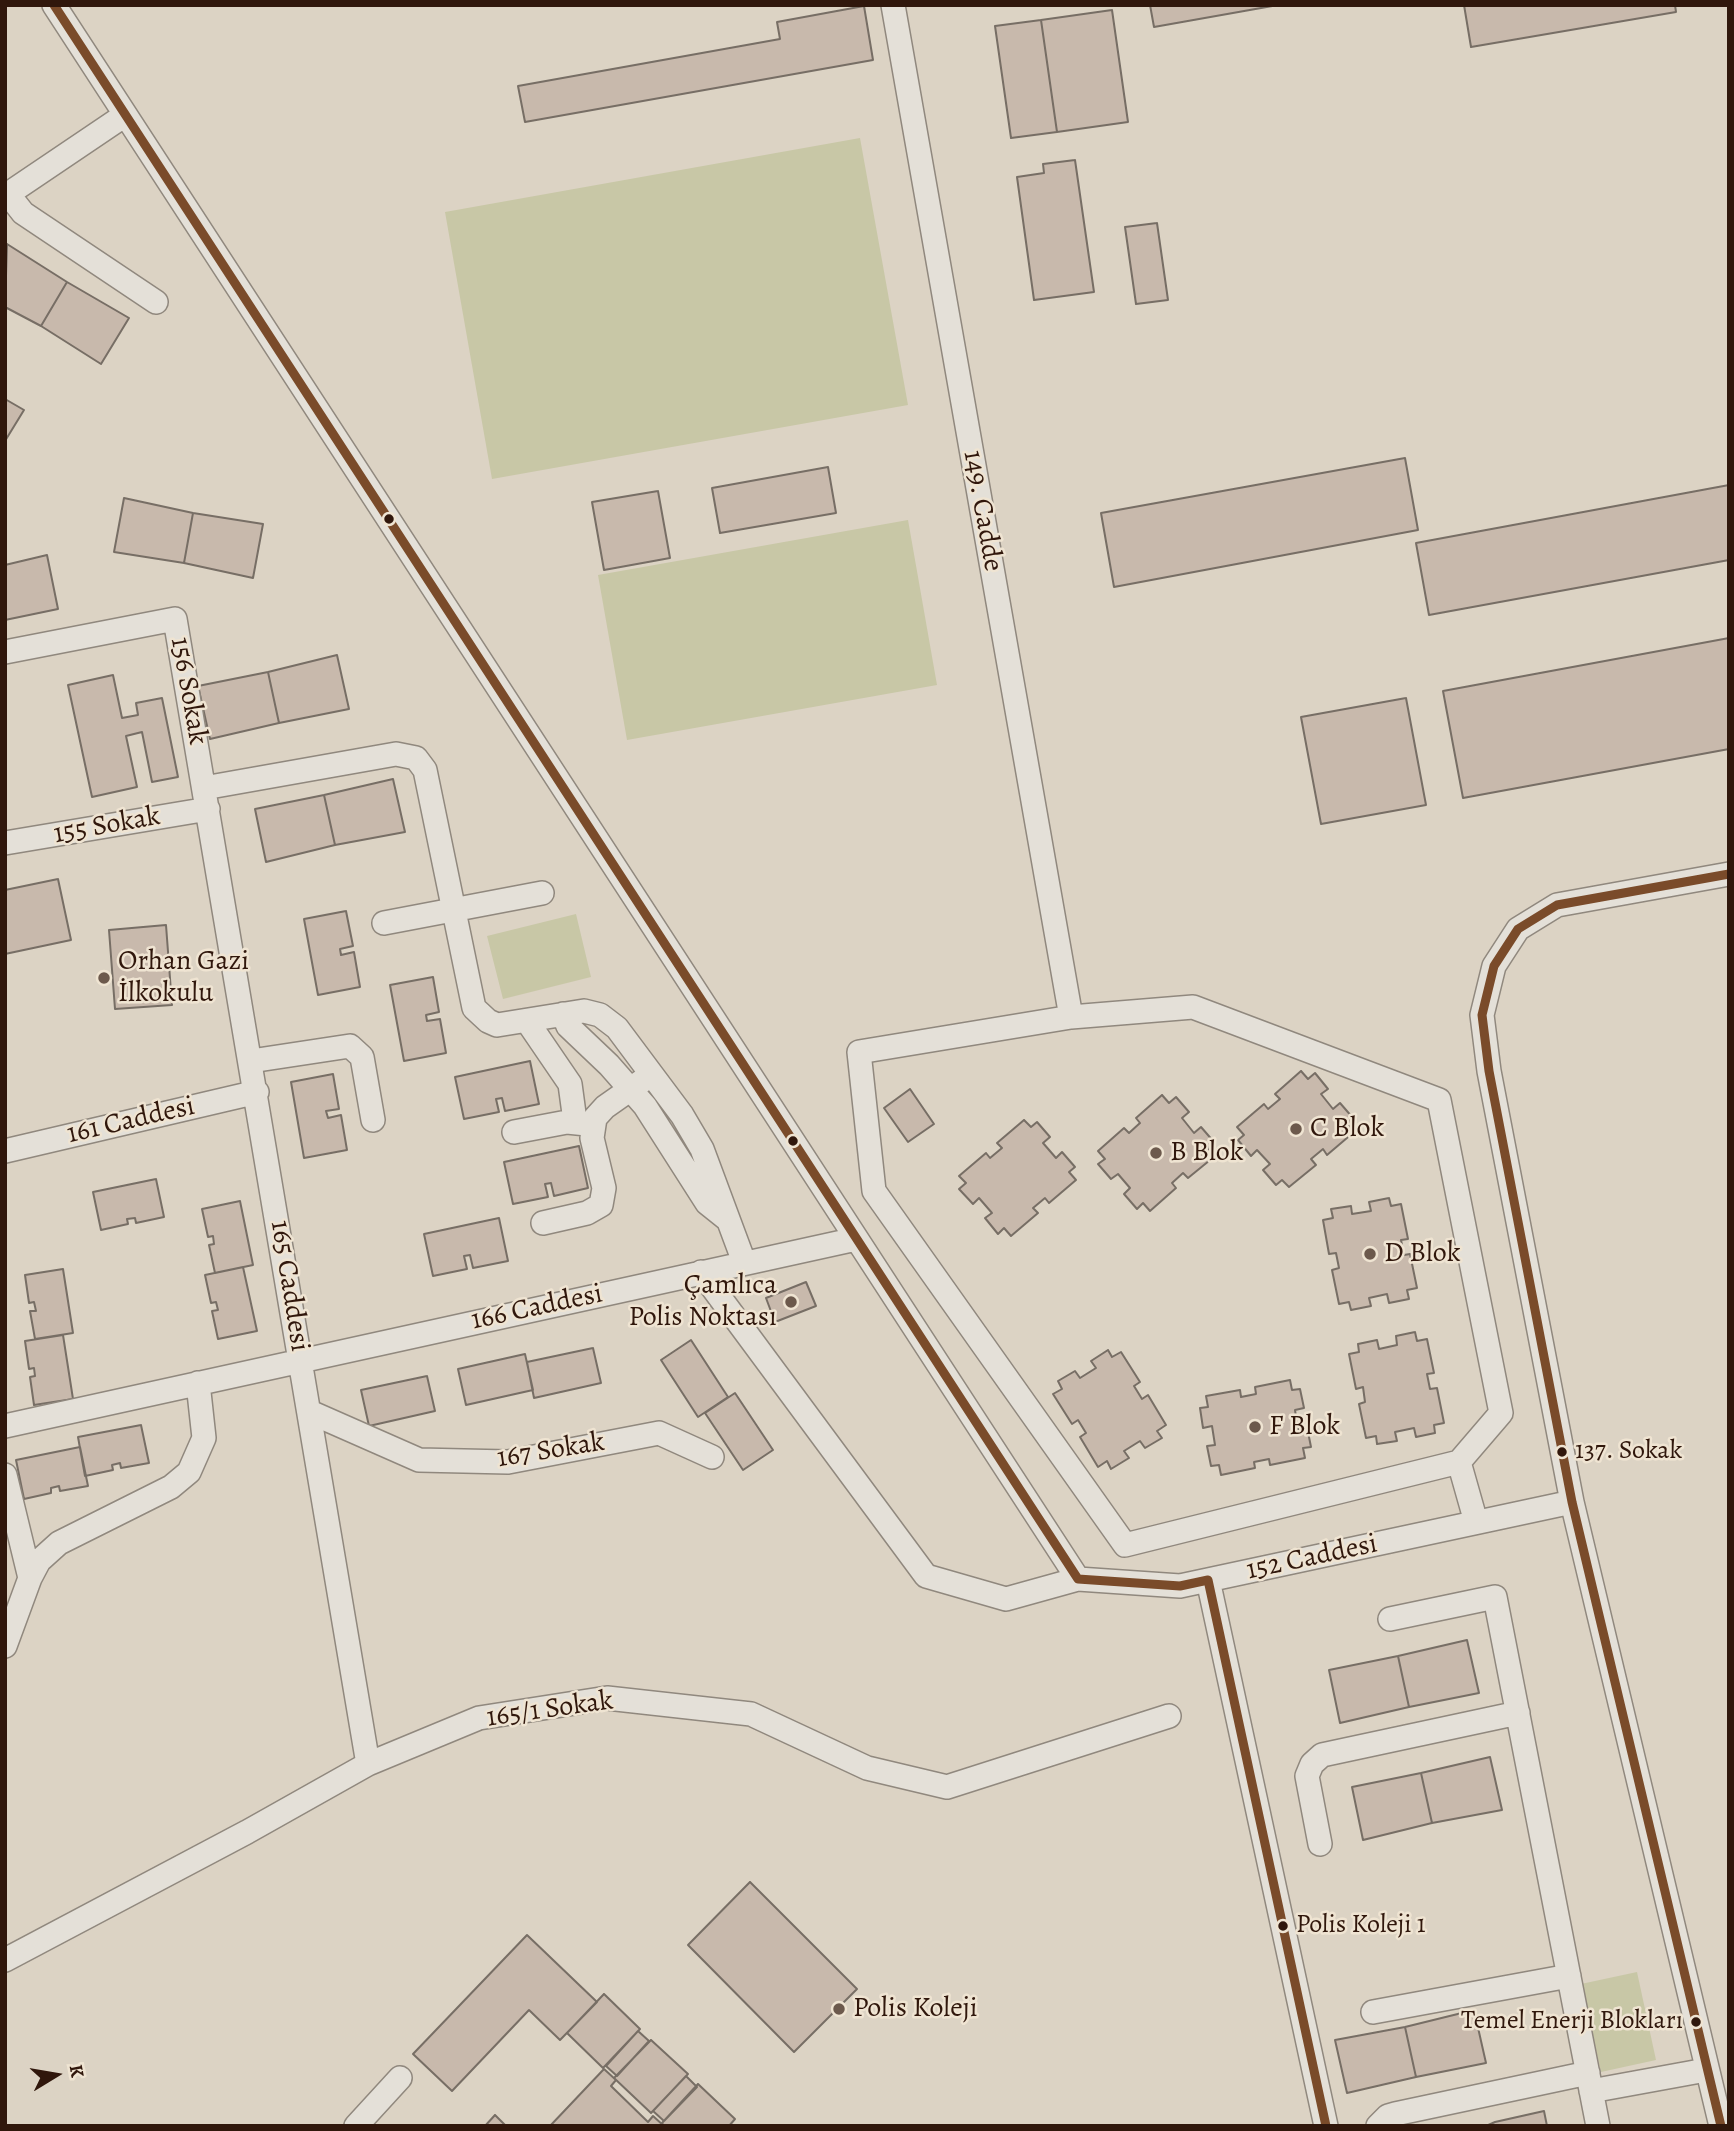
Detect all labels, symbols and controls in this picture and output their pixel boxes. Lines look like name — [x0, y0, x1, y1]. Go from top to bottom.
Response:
street label: 149. Cadde — [955, 448, 1009, 574]
unlabelled marker — [382, 512, 396, 526]
street label: 156 Sokak — [162, 635, 214, 747]
street label: 155 Sokak — [51, 800, 163, 852]
place label: Orhan Gazi İlkokulu — [118, 945, 249, 1011]
marker: Orhan Gazi İlkokulu — [96, 970, 112, 986]
street label: 161 Caddesi — [64, 1090, 198, 1152]
place label: C Blok — [1310, 1112, 1384, 1146]
marker: C Blok — [1288, 1121, 1304, 1137]
unlabelled marker — [786, 1134, 800, 1148]
place label: B Blok — [1170, 1136, 1244, 1170]
marker: B Blok — [1148, 1145, 1164, 1161]
street label: 165 Caddesi — [262, 1218, 316, 1354]
place label: D Blok — [1384, 1237, 1461, 1271]
marker: D Blok — [1362, 1246, 1378, 1262]
place label: Çamlıca Polis Noktası — [628, 1269, 777, 1335]
street label: 166 Caddesi — [468, 1278, 606, 1338]
marker: Çamlıca Polis Noktası — [783, 1294, 799, 1310]
place label: F Blok — [1269, 1410, 1340, 1444]
marker: F Blok — [1247, 1419, 1263, 1435]
street label: 167 Sokak — [495, 1426, 607, 1476]
place label: 137. Sokak — [1575, 1436, 1682, 1468]
marker: 137. Sokak — [1555, 1445, 1569, 1459]
street label: 152 Caddesi — [1244, 1528, 1380, 1588]
street label: 165/1 Sokak — [485, 1684, 615, 1736]
place label: Polis Koleji 1 — [1296, 1910, 1426, 1942]
marker: Polis Koleji 1 — [1276, 1919, 1290, 1933]
place label: Polis Koleji — [853, 1992, 978, 2026]
marker: Polis Koleji — [831, 2001, 847, 2017]
place label: Temel Enerji Blokları — [1461, 2006, 1683, 2038]
marker: Temel Enerji Blokları — [1689, 2015, 1703, 2029]
north arrow — [21, 2040, 91, 2110]
text: K — [63, 2062, 91, 2080]

